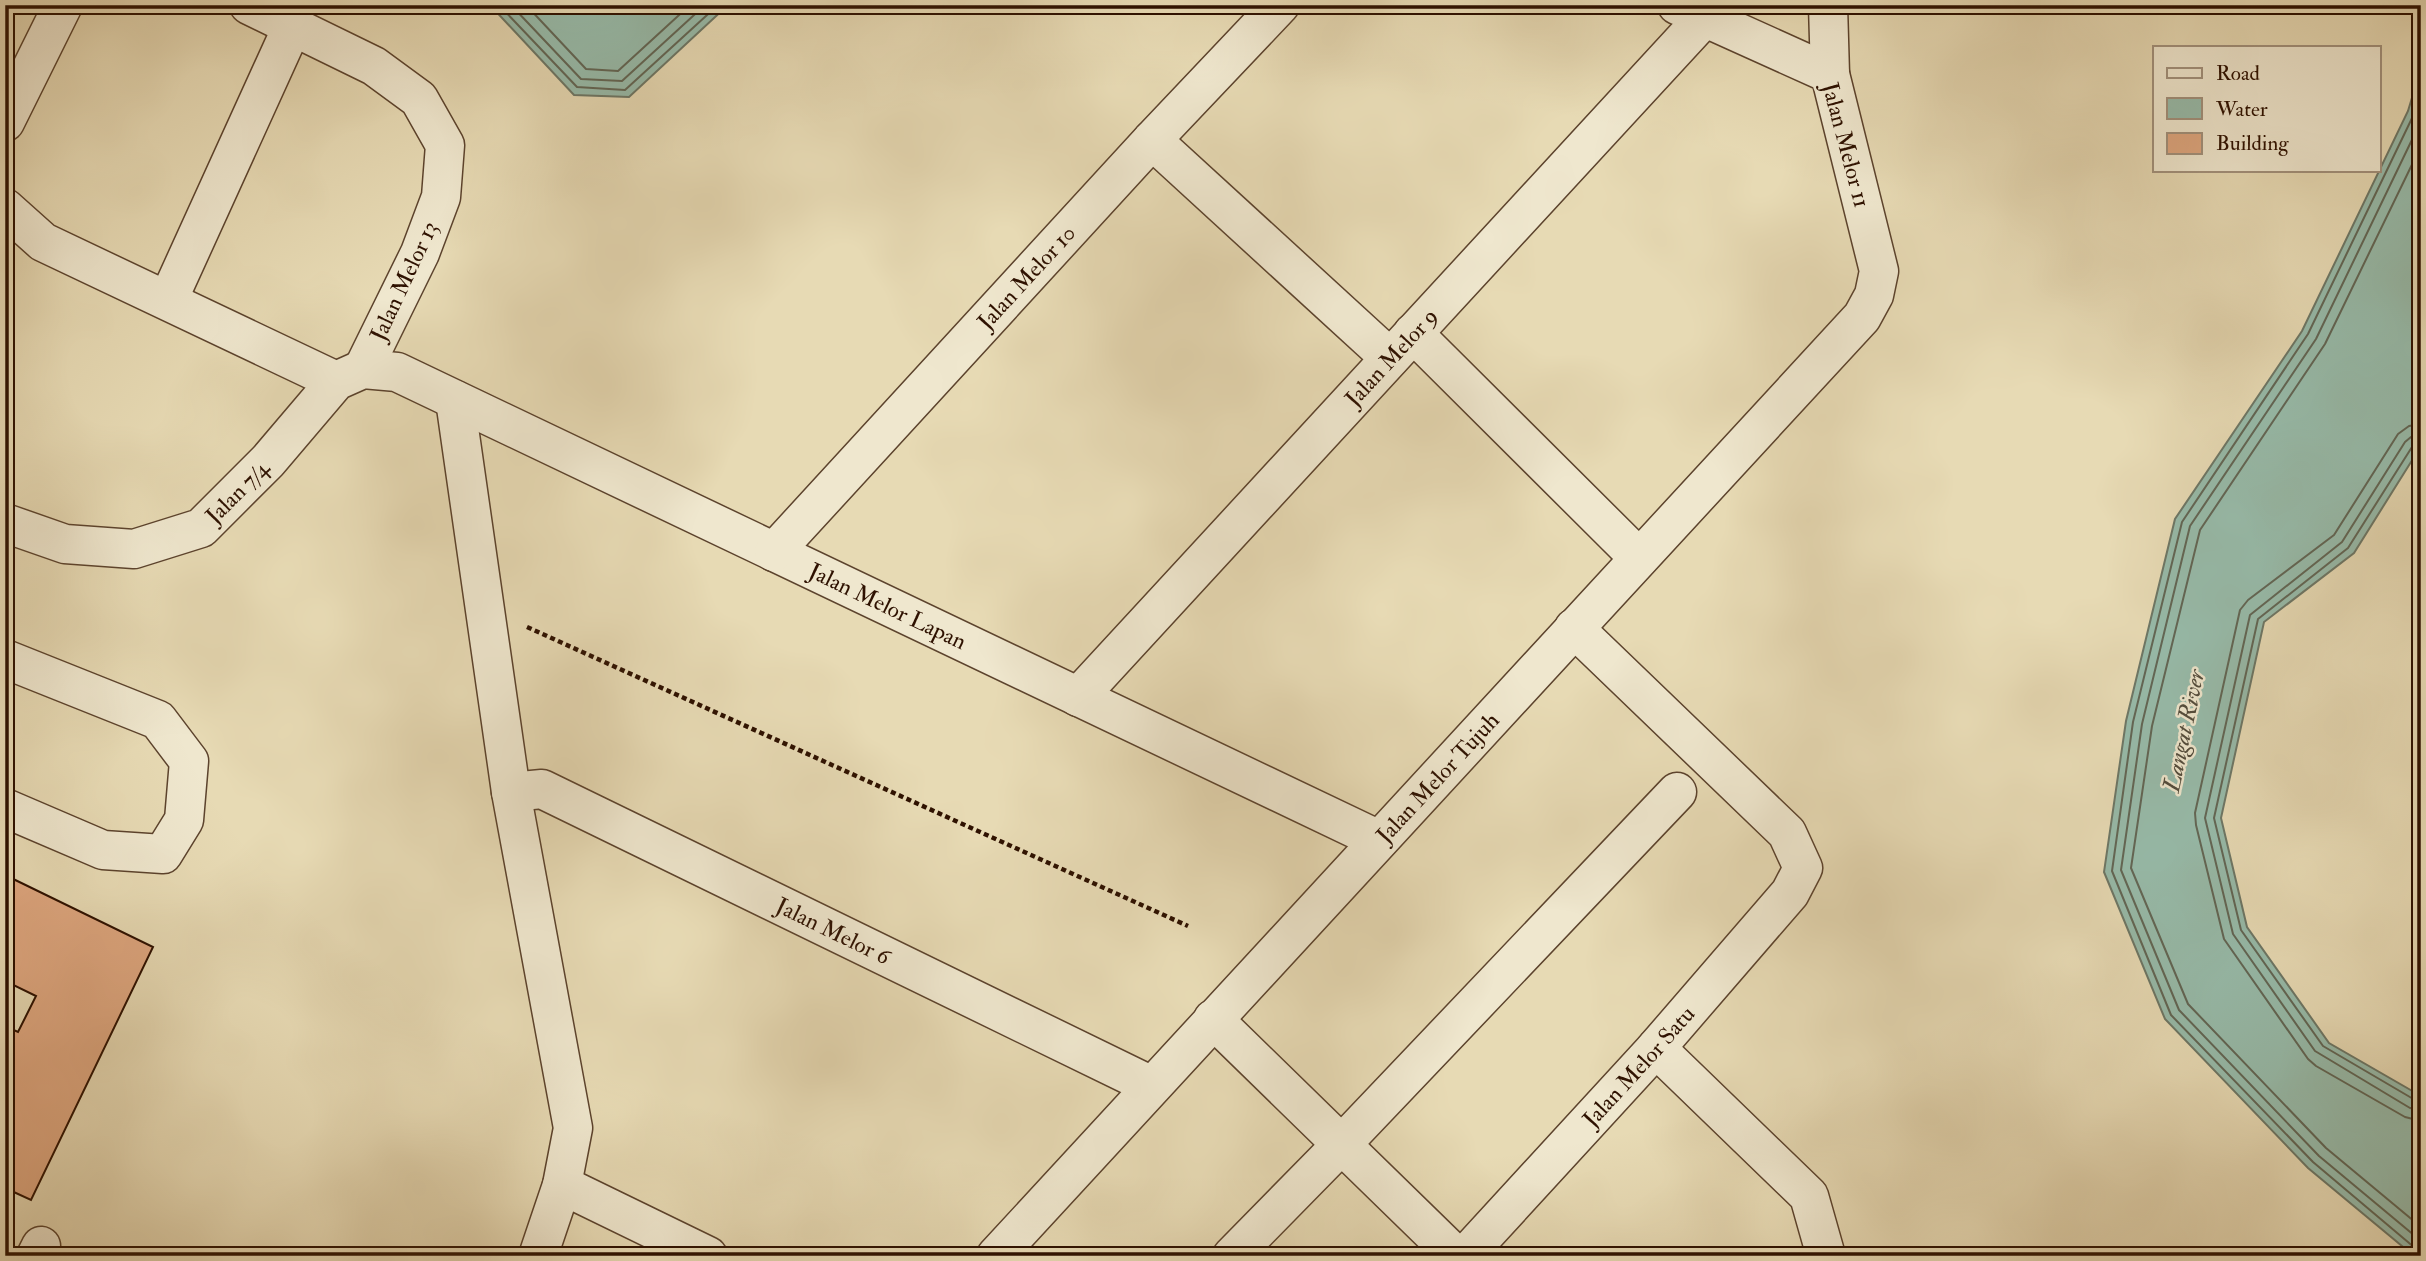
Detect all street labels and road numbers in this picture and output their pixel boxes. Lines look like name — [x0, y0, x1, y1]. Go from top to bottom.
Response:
street label: Jalan Melor 11 — [1815, 78, 1877, 211]
street label: Jalan Melor 13 — [363, 216, 444, 347]
street label: Jalan Melor 10 — [970, 219, 1081, 336]
street label: Jalan Melor 9 — [1338, 302, 1444, 413]
street label: Jalan 7/4 — [198, 453, 276, 531]
street label: Jalan Melor Lapan — [803, 556, 971, 656]
street label: Jalan Melor Tujuh — [1369, 706, 1505, 850]
street label: Jalan Melor 6 — [770, 890, 896, 972]
street label: Jalan Melor Satu — [1575, 999, 1701, 1134]

